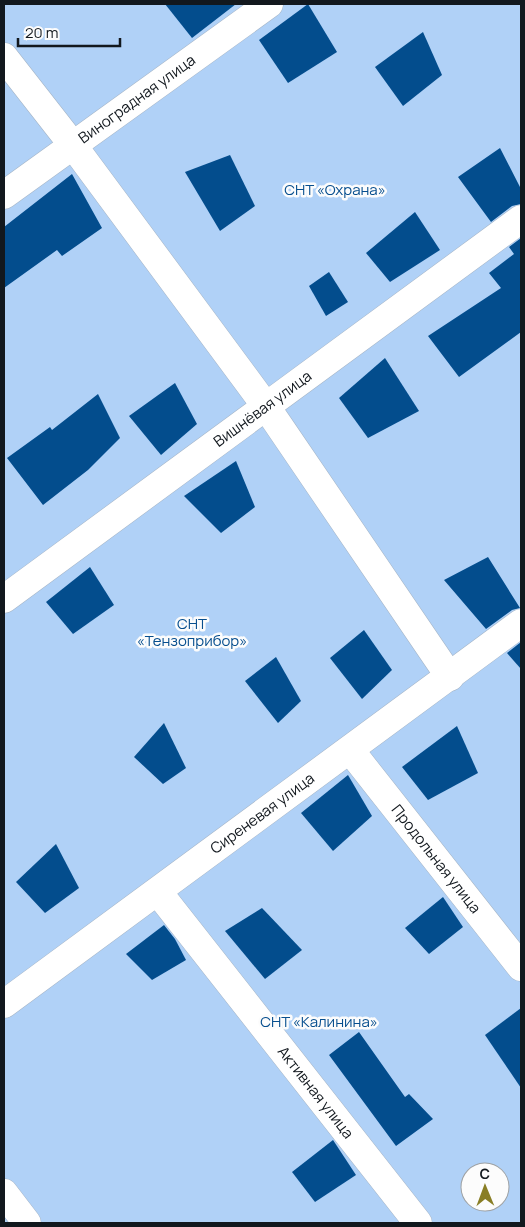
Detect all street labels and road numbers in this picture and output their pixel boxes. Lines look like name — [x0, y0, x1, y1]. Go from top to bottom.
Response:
street label: Виноградная улица — [74, 49, 200, 148]
street label: Вишнёвая улица — [209, 365, 316, 452]
street label: Сиреневая улица — [206, 768, 319, 859]
street label: Продольная улица — [387, 800, 486, 918]
street label: Активная улица — [273, 1042, 359, 1143]

